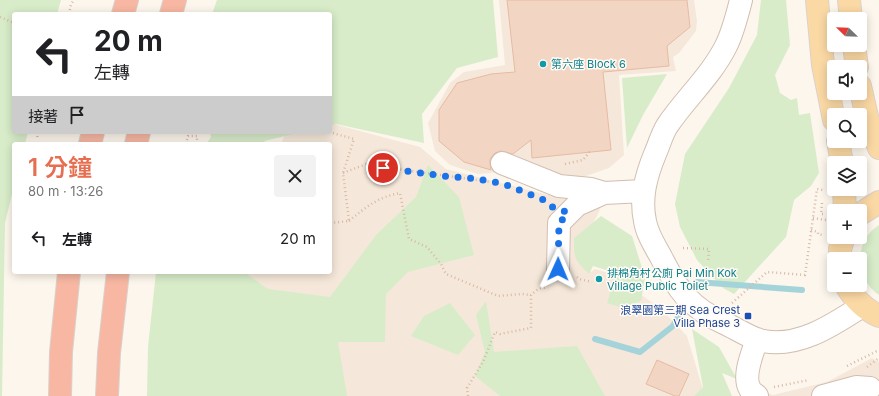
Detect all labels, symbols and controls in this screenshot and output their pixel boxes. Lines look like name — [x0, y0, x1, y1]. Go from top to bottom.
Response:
north arrow — [827, 12, 867, 52]
map controls — [827, 12, 867, 292]
text: 20 m — [94, 24, 163, 58]
icon: left — [28, 28, 80, 80]
place label: 第六座 Block 6 — [551, 57, 626, 71]
marker: 第六座 Block 6 — [538, 59, 548, 69]
button: sound — [827, 60, 867, 100]
text: 左轉 — [94, 62, 130, 83]
icon: arrive — [66, 104, 88, 126]
text: 接著 — [28, 107, 58, 126]
button: search — [827, 108, 867, 148]
pin — [366, 151, 400, 185]
text: 1 分鐘 — [28, 153, 92, 182]
button: close — [274, 155, 316, 197]
button: layers — [827, 156, 867, 196]
icon: arrive — [372, 157, 394, 179]
text: 80 m · 13:26 — [28, 183, 103, 199]
button: + — [827, 204, 867, 244]
icon: left — [28, 227, 50, 249]
text: 20 m — [280, 229, 316, 248]
text: 左轉 — [62, 230, 92, 249]
position arrow — [537, 248, 579, 290]
button: − — [827, 252, 867, 292]
place label: 排棉角村公廁 Pai Min Kok Village Public Toilet — [607, 266, 737, 293]
marker: 排棉角村公廁 Pai Min Kok Village Public Toilet — [594, 274, 604, 284]
place label: 浪翠園第三期 Sea Crest Villa Phase 3 — [620, 303, 740, 330]
marker: 浪翠園第三期 Sea Crest Villa Phase 3 — [743, 311, 753, 321]

